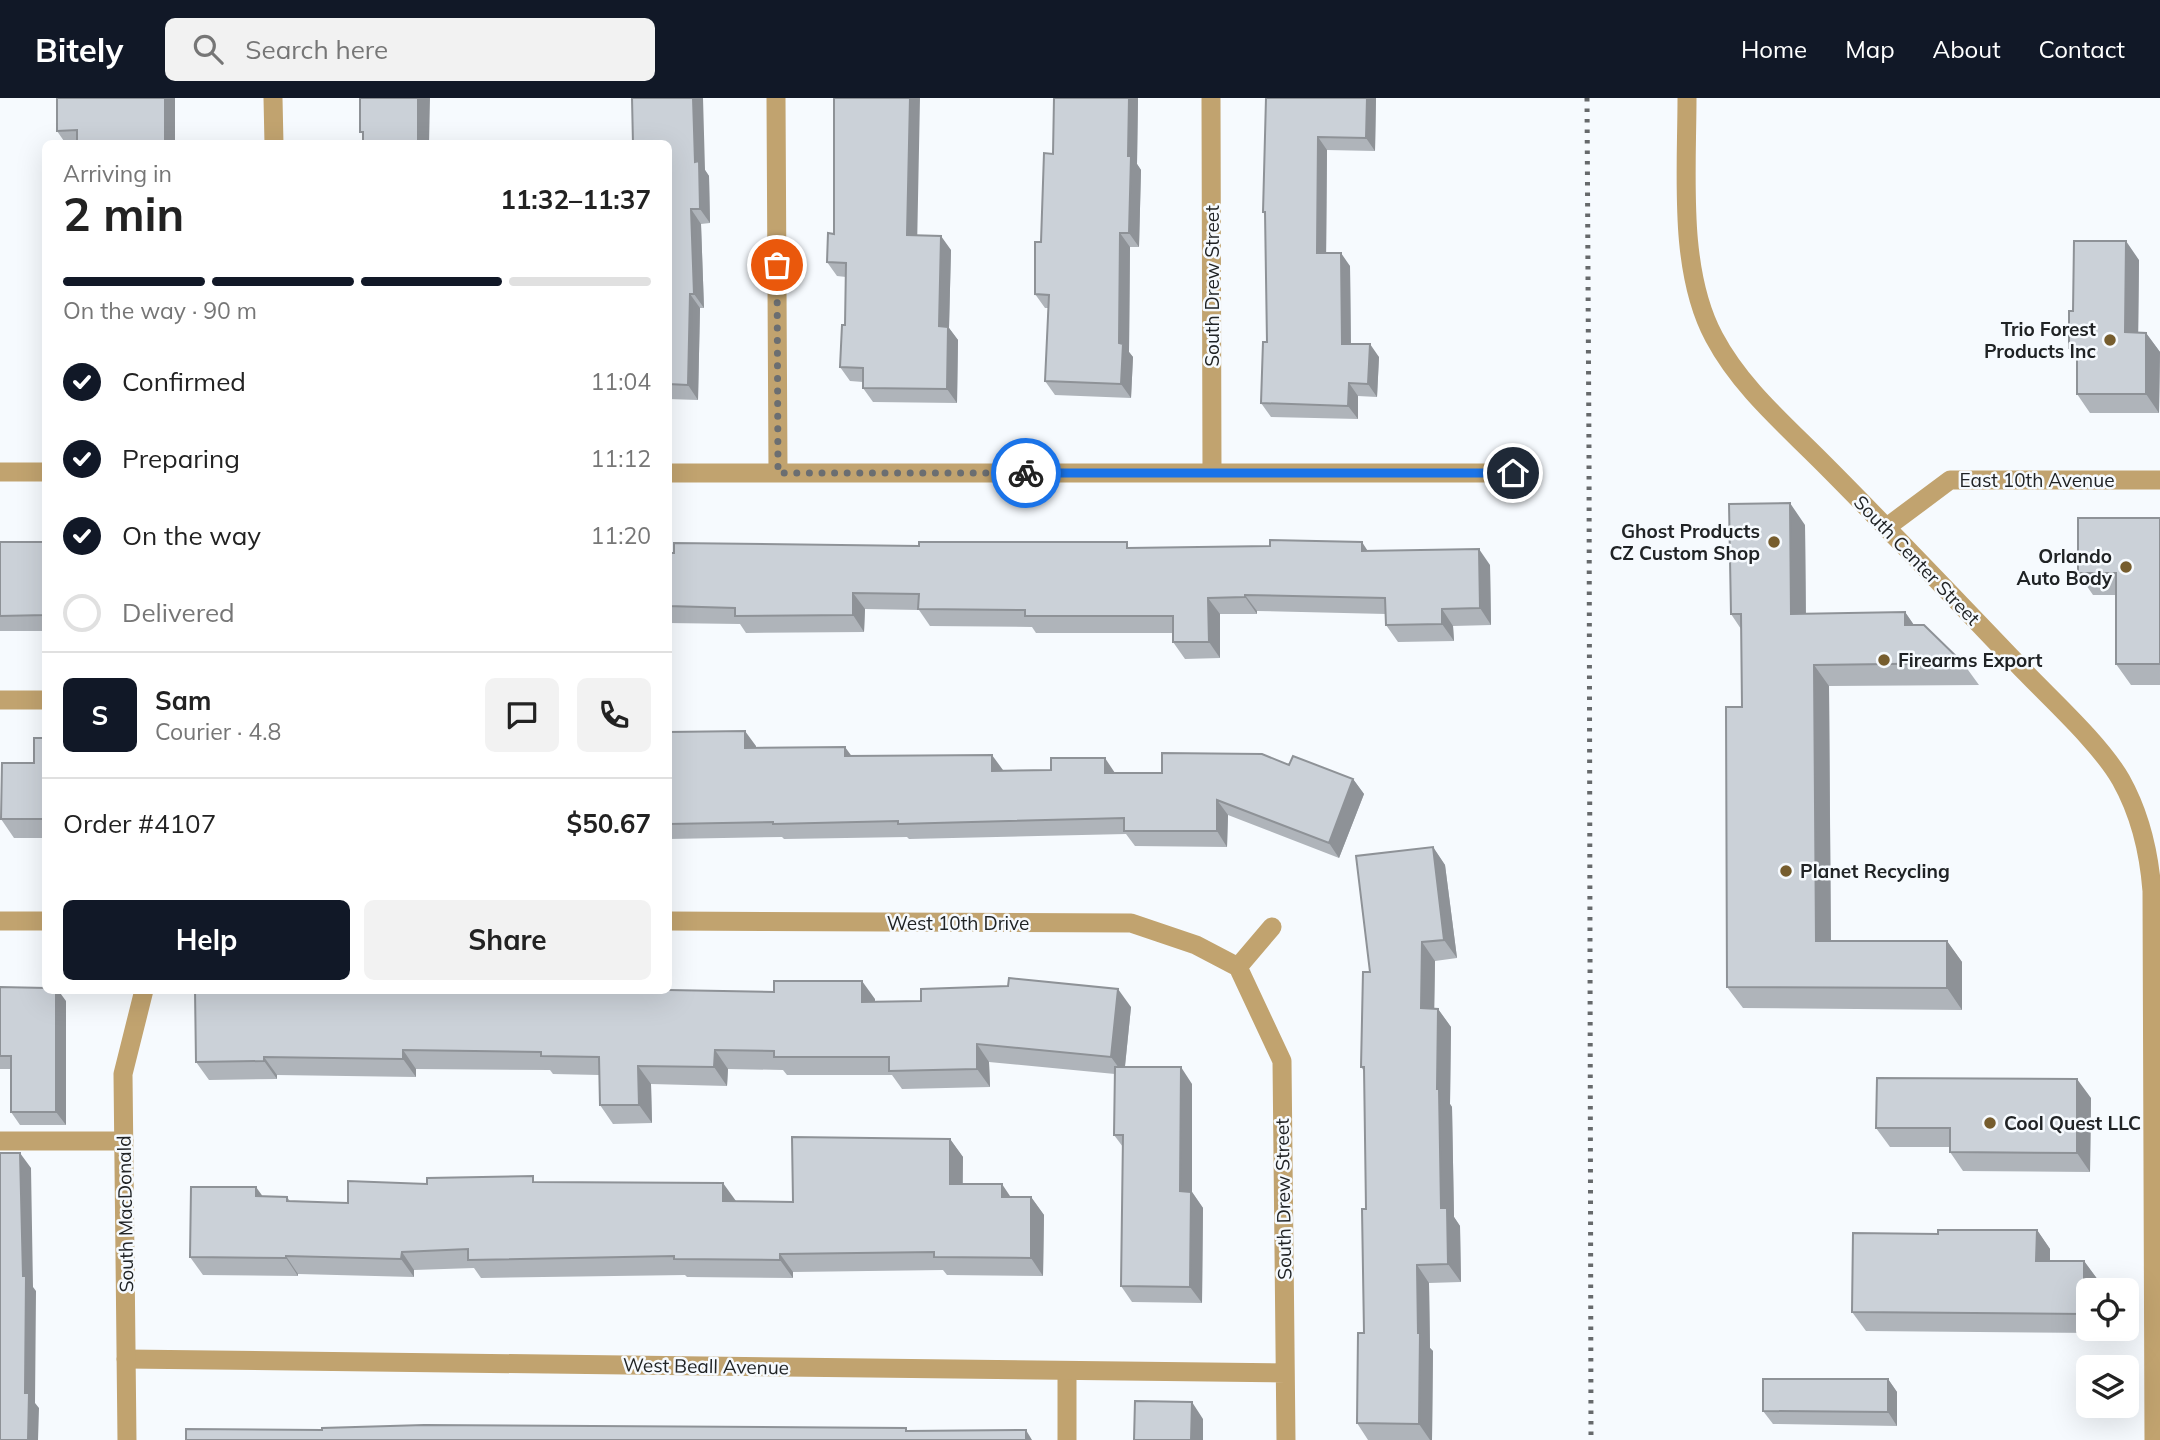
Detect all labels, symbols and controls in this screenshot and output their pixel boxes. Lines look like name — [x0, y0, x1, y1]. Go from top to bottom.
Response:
search box — [165, 18, 655, 81]
text: Bitely — [35, 29, 123, 70]
icon: search — [189, 30, 227, 68]
text: Search here — [245, 33, 388, 66]
text: Home — [1741, 34, 1807, 64]
text: Map — [1845, 34, 1895, 64]
text: About — [1933, 34, 2001, 64]
text: Contact — [2039, 34, 2125, 64]
text: Arriving in — [63, 159, 172, 188]
text: 11:32–11:37 — [500, 183, 651, 216]
text: 2 min — [63, 185, 184, 243]
street label: South Drew Street — [1200, 205, 1224, 367]
pin — [747, 235, 807, 295]
icon: bag — [758, 246, 796, 284]
text: On the way · 90 m — [63, 296, 257, 325]
place label: Trio Forest Products Inc — [1984, 317, 2096, 363]
marker: Trio Forest Products Inc — [2102, 332, 2118, 348]
icon: check — [63, 363, 101, 401]
text: Confirmed — [122, 365, 246, 398]
text: 11:04 — [591, 367, 651, 396]
courier — [991, 438, 1061, 508]
icon: check — [63, 440, 101, 478]
text: Preparing — [122, 442, 240, 475]
pin — [1483, 443, 1543, 503]
text: 11:12 — [591, 444, 651, 473]
icon: bike — [1007, 454, 1045, 492]
icon: home — [1494, 454, 1532, 492]
street label: East 10th Avenue — [1959, 468, 2115, 492]
street label: South Center Street — [1849, 490, 1985, 630]
icon: check — [63, 517, 101, 555]
text: On the way — [122, 519, 261, 552]
place label: Ghost Products CZ Custom Shop — [1609, 519, 1760, 565]
text: 11:20 — [591, 521, 651, 550]
marker: Ghost Products CZ Custom Shop — [1766, 534, 1782, 550]
place label: Orlando Auto Body — [2016, 544, 2113, 590]
marker: Orlando Auto Body — [2118, 559, 2134, 575]
text: Delivered — [122, 596, 235, 629]
place label: Firearms Export — [1898, 648, 2043, 672]
marker: Firearms Export — [1876, 652, 1892, 668]
button: chat — [485, 678, 559, 752]
button: phone — [577, 678, 651, 752]
text: Sam — [155, 684, 211, 717]
text: S — [92, 699, 108, 732]
text: Courier · 4.8 — [155, 717, 281, 746]
text: Order #4107 — [63, 807, 216, 840]
text: $50.67 — [567, 807, 651, 840]
place label: Planet Recycling — [1800, 859, 1950, 883]
marker: Planet Recycling — [1778, 863, 1794, 879]
button: Help — [63, 900, 350, 980]
button: Share — [364, 900, 651, 980]
street label: West 10th Drive — [887, 911, 1029, 935]
place label: Cool Quest LLC — [2004, 1111, 2141, 1135]
marker: Cool Quest LLC — [1982, 1115, 1998, 1131]
street label: South Drew Street — [1270, 1118, 1296, 1280]
street label: South MacDonald — [112, 1135, 138, 1293]
map controls — [2076, 1278, 2139, 1418]
button: locate — [2076, 1278, 2139, 1341]
street label: West Beall Avenue — [623, 1353, 789, 1379]
button: layers — [2076, 1355, 2139, 1418]

